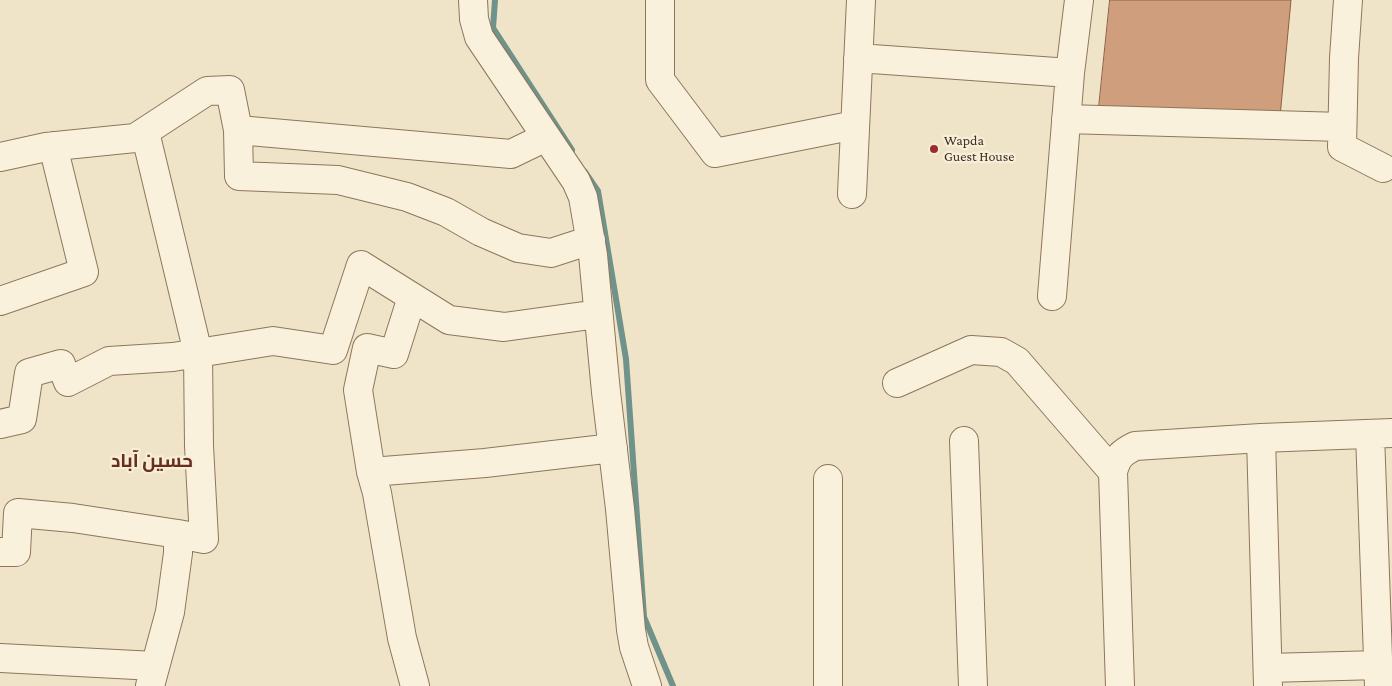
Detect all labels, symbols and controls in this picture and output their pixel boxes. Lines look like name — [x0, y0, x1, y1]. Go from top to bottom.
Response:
place label: Wapda Guest House — [944, 133, 1014, 166]
marker: Wapda Guest House — [928, 143, 940, 155]
district label: حسین آباد — [111, 450, 193, 472]

